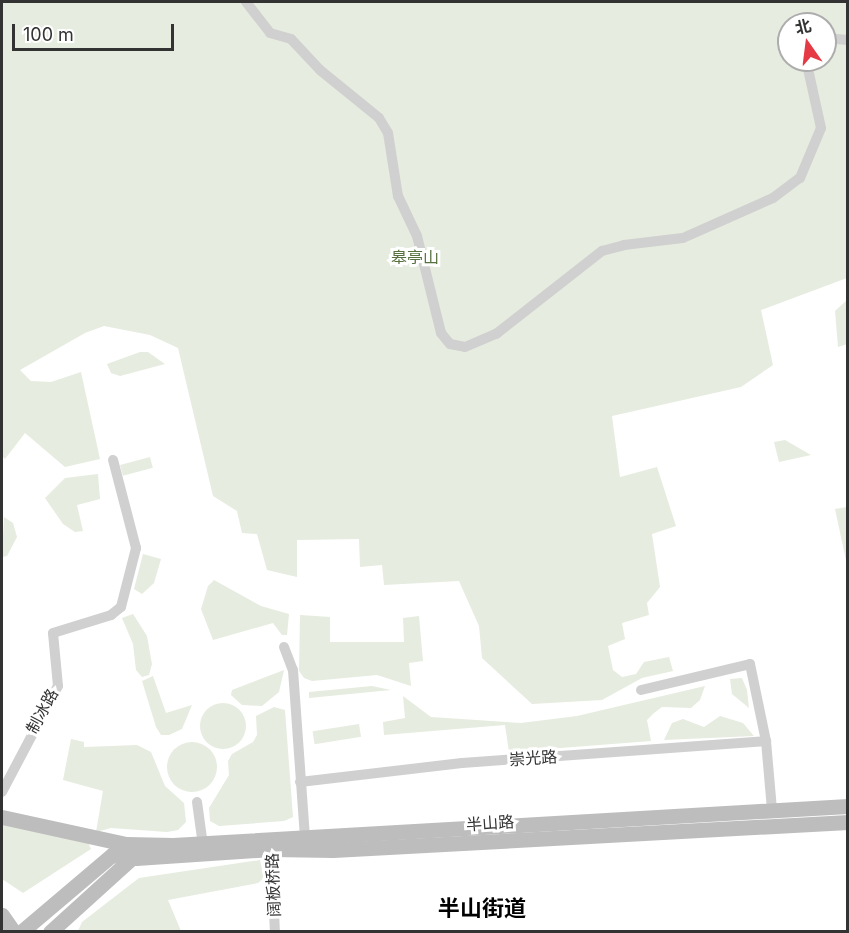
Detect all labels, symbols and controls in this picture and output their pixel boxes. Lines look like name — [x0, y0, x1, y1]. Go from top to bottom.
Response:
scale bar — [15, 12, 177, 50]
north arrow — [777, 12, 837, 72]
text: 北 — [793, 15, 813, 38]
text: 100 m — [23, 24, 74, 45]
park label: 皋亭山 — [391, 247, 439, 267]
street label: 制冰路 — [22, 685, 62, 737]
street label: 崇光路 — [508, 747, 558, 769]
street label: 半山路 — [465, 812, 515, 834]
street label: 阔板桥路 — [262, 853, 284, 917]
district label: 半山街道 — [438, 896, 526, 922]

